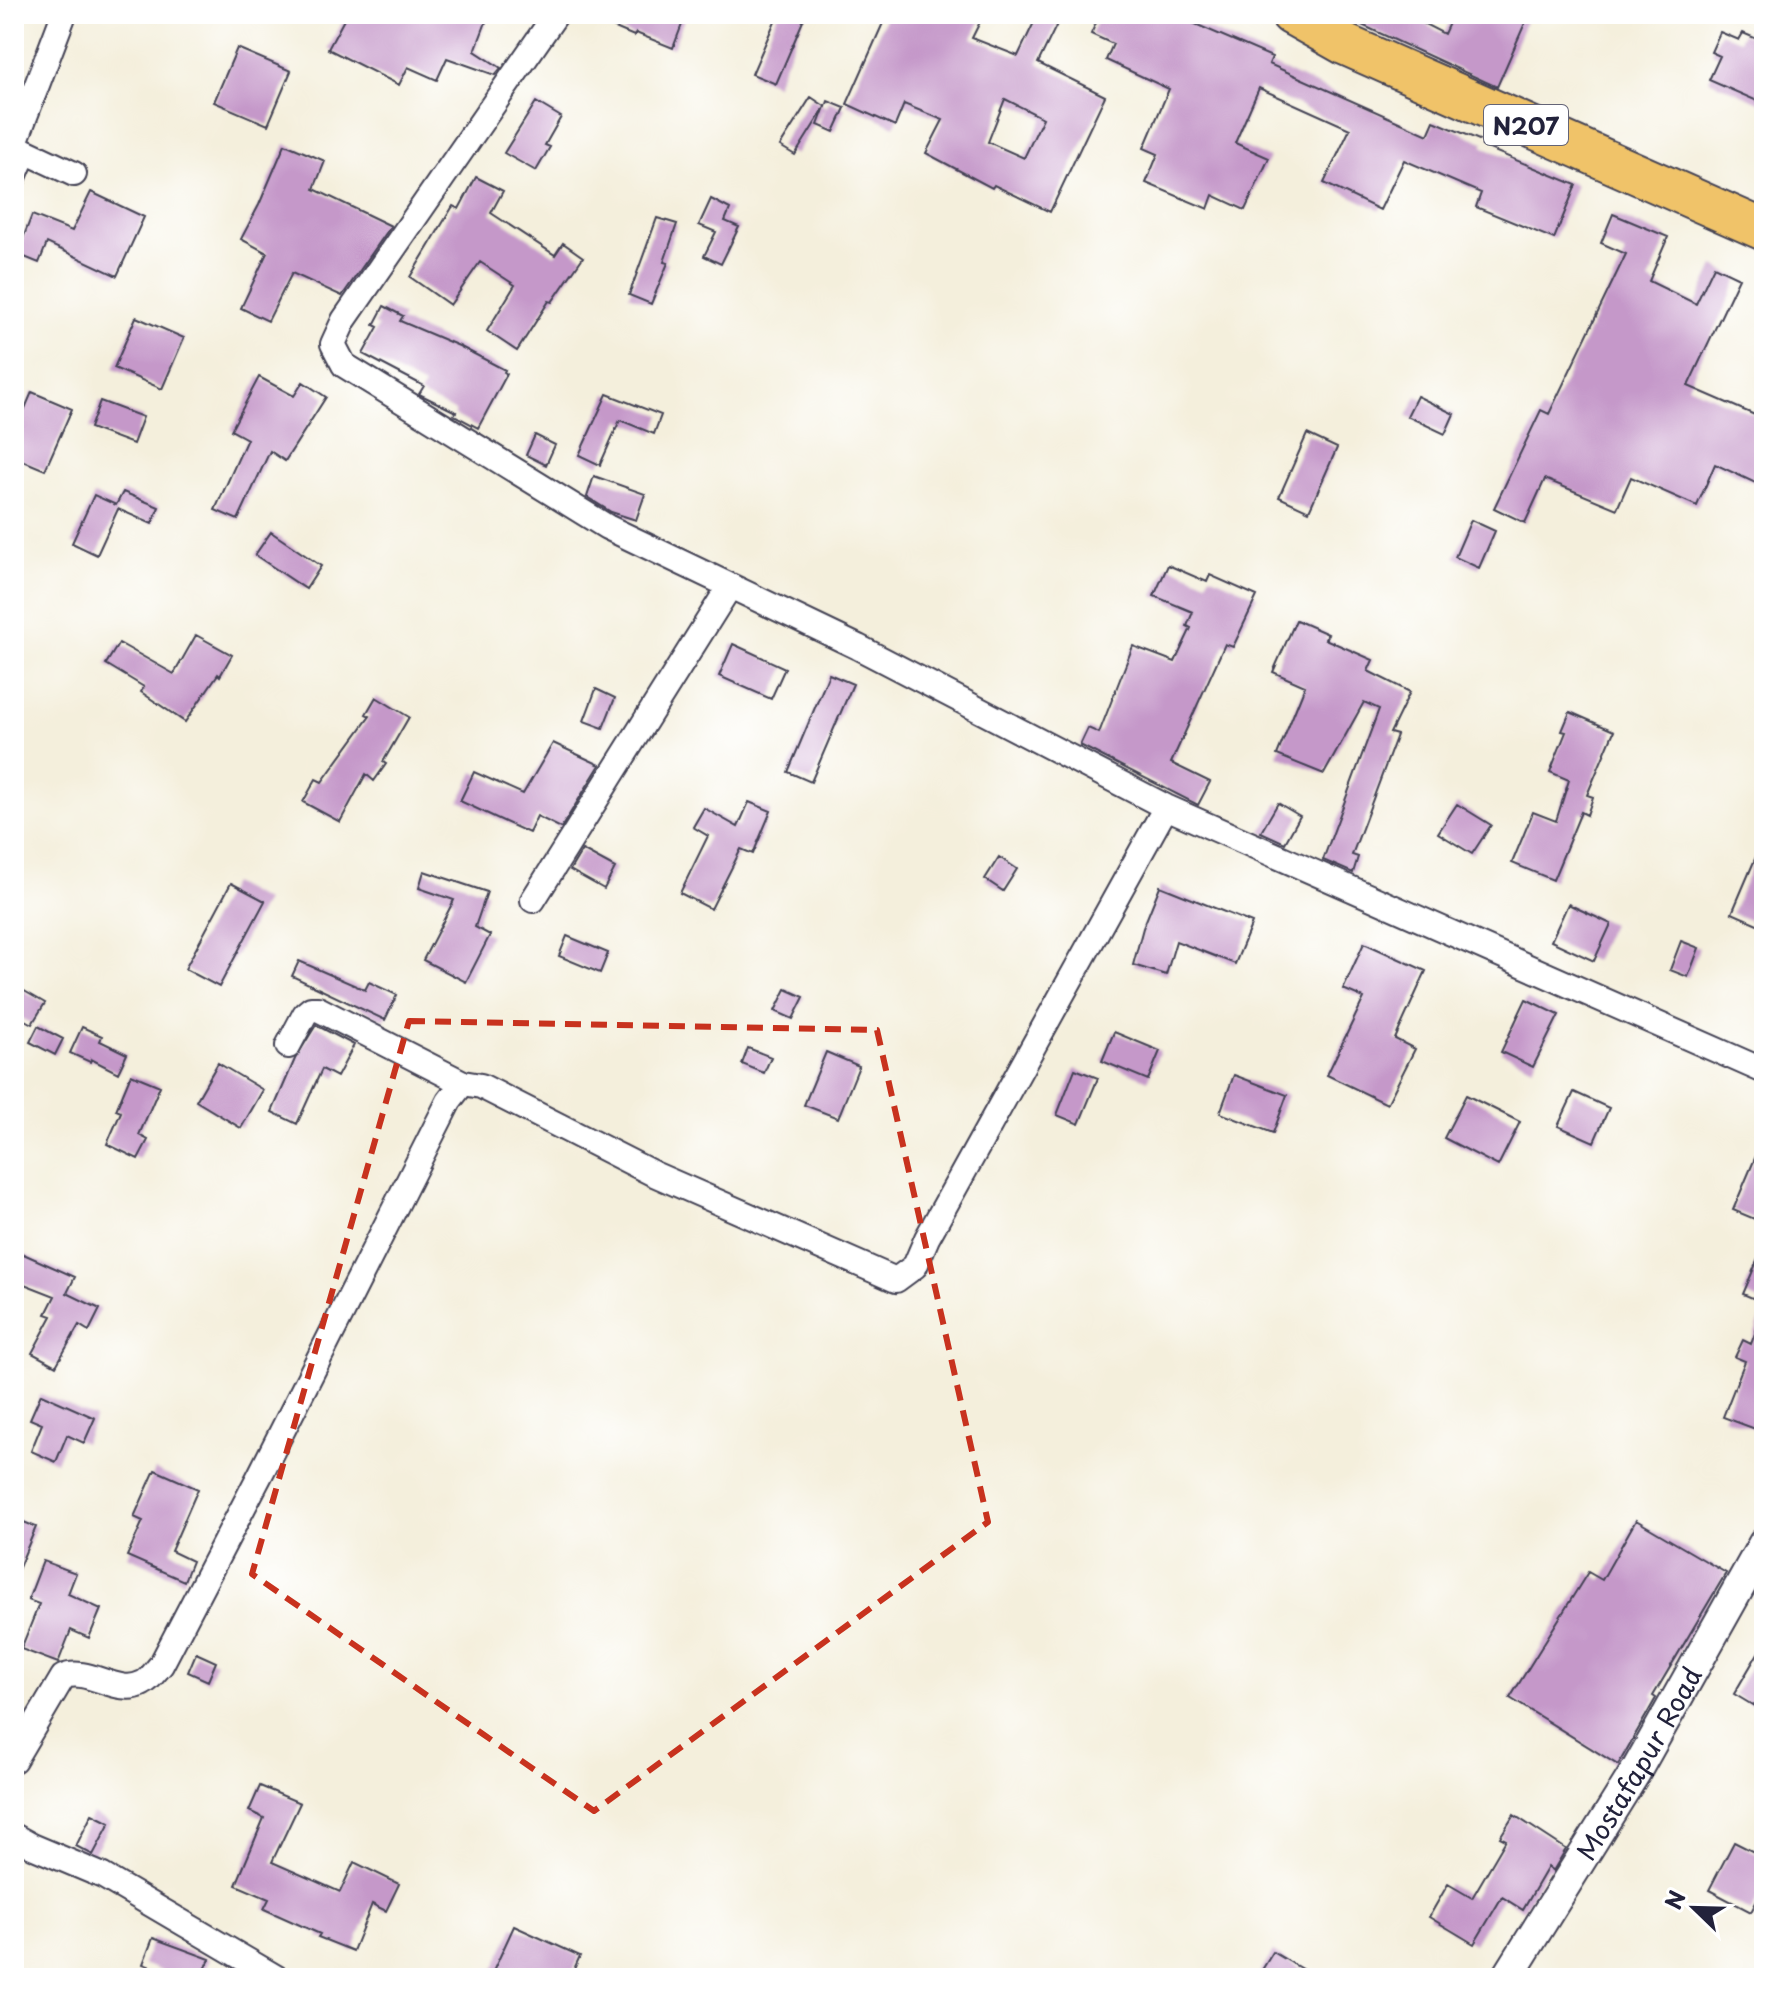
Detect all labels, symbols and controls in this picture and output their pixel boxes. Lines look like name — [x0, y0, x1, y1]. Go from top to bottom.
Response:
road number: N207 — [1484, 105, 1568, 145]
street label: Mostafapur Road — [1566, 1659, 1711, 1867]
north arrow — [1654, 1868, 1734, 1948]
text: N — [1656, 1885, 1693, 1914]

